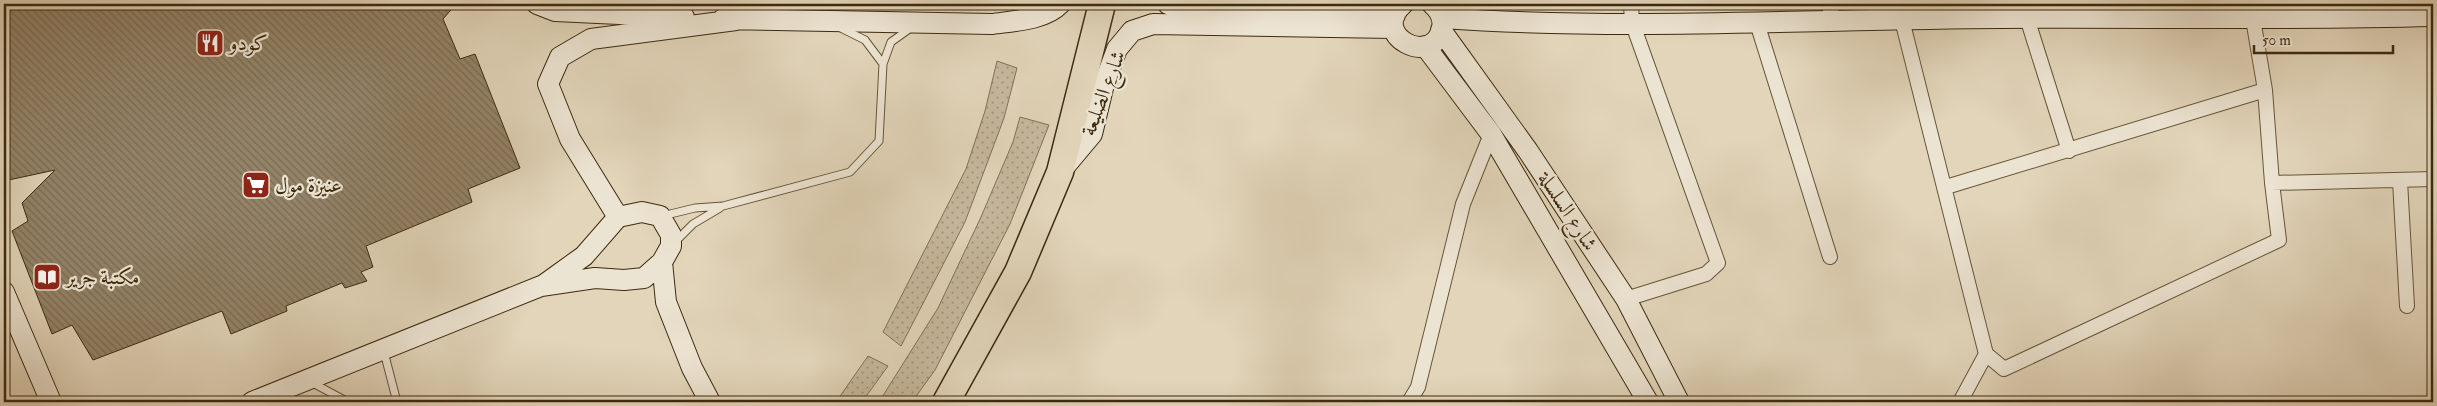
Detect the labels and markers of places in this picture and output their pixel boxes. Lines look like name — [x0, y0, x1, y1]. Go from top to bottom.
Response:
restaurant icon: كودو — [195, 28, 225, 58]
place label: كودو — [227, 30, 268, 57]
supermarket icon: عنيزة مول — [241, 170, 271, 200]
place label: عنيزة مول — [275, 172, 342, 199]
library icon: مكتبة جرير — [32, 262, 62, 292]
place label: مكتبة جرير — [64, 264, 139, 291]

